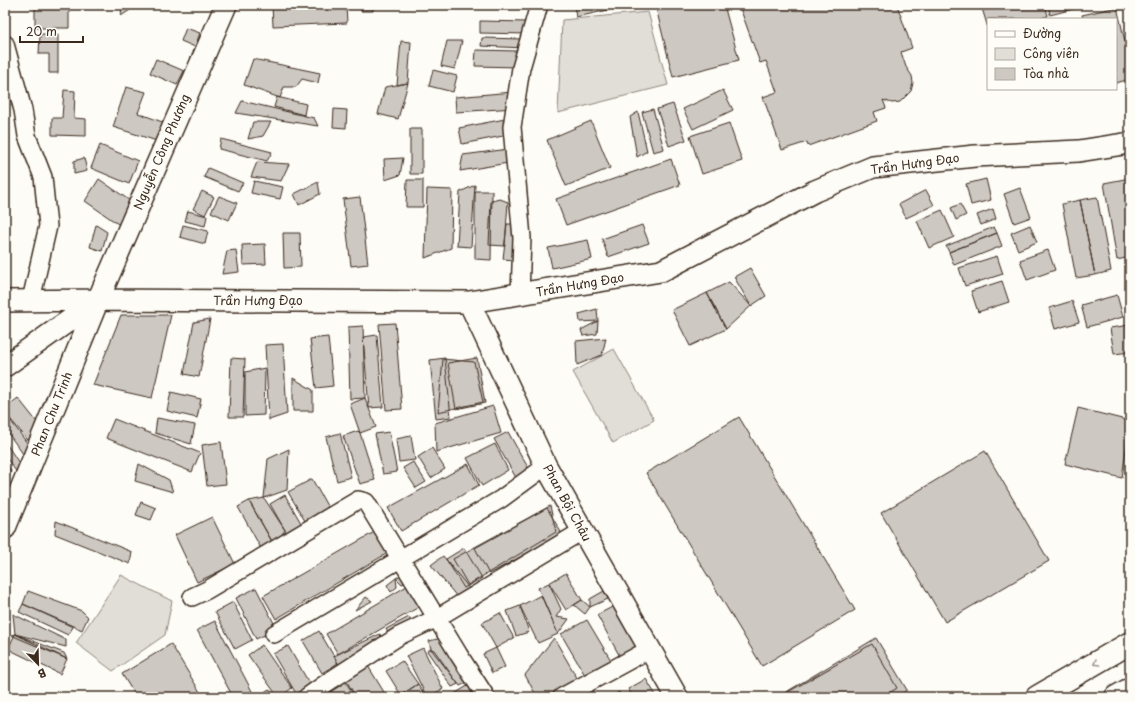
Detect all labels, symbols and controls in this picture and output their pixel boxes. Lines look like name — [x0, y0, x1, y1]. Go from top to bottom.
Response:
scale bar — [20, 18, 83, 44]
legend — [987, 18, 1117, 90]
text: 20 m — [26, 22, 57, 40]
text: Đường — [1023, 24, 1061, 42]
text: Công viên — [1023, 44, 1079, 62]
text: Tòa nhà — [1023, 64, 1070, 82]
street label: Nguyễn Công Phương — [129, 91, 194, 212]
street label: Trần Hưng Đạo — [869, 148, 961, 178]
street label: Trần Hưng Đạo — [534, 267, 626, 301]
street label: Trần Hưng Đạo — [213, 291, 303, 309]
street label: Phan Chu Trinh — [26, 369, 76, 459]
street label: Phan Bội Châu — [539, 461, 597, 544]
north arrow — [18, 644, 58, 684]
one-way arrow — [1093, 658, 1100, 665]
text: B — [35, 664, 49, 683]

